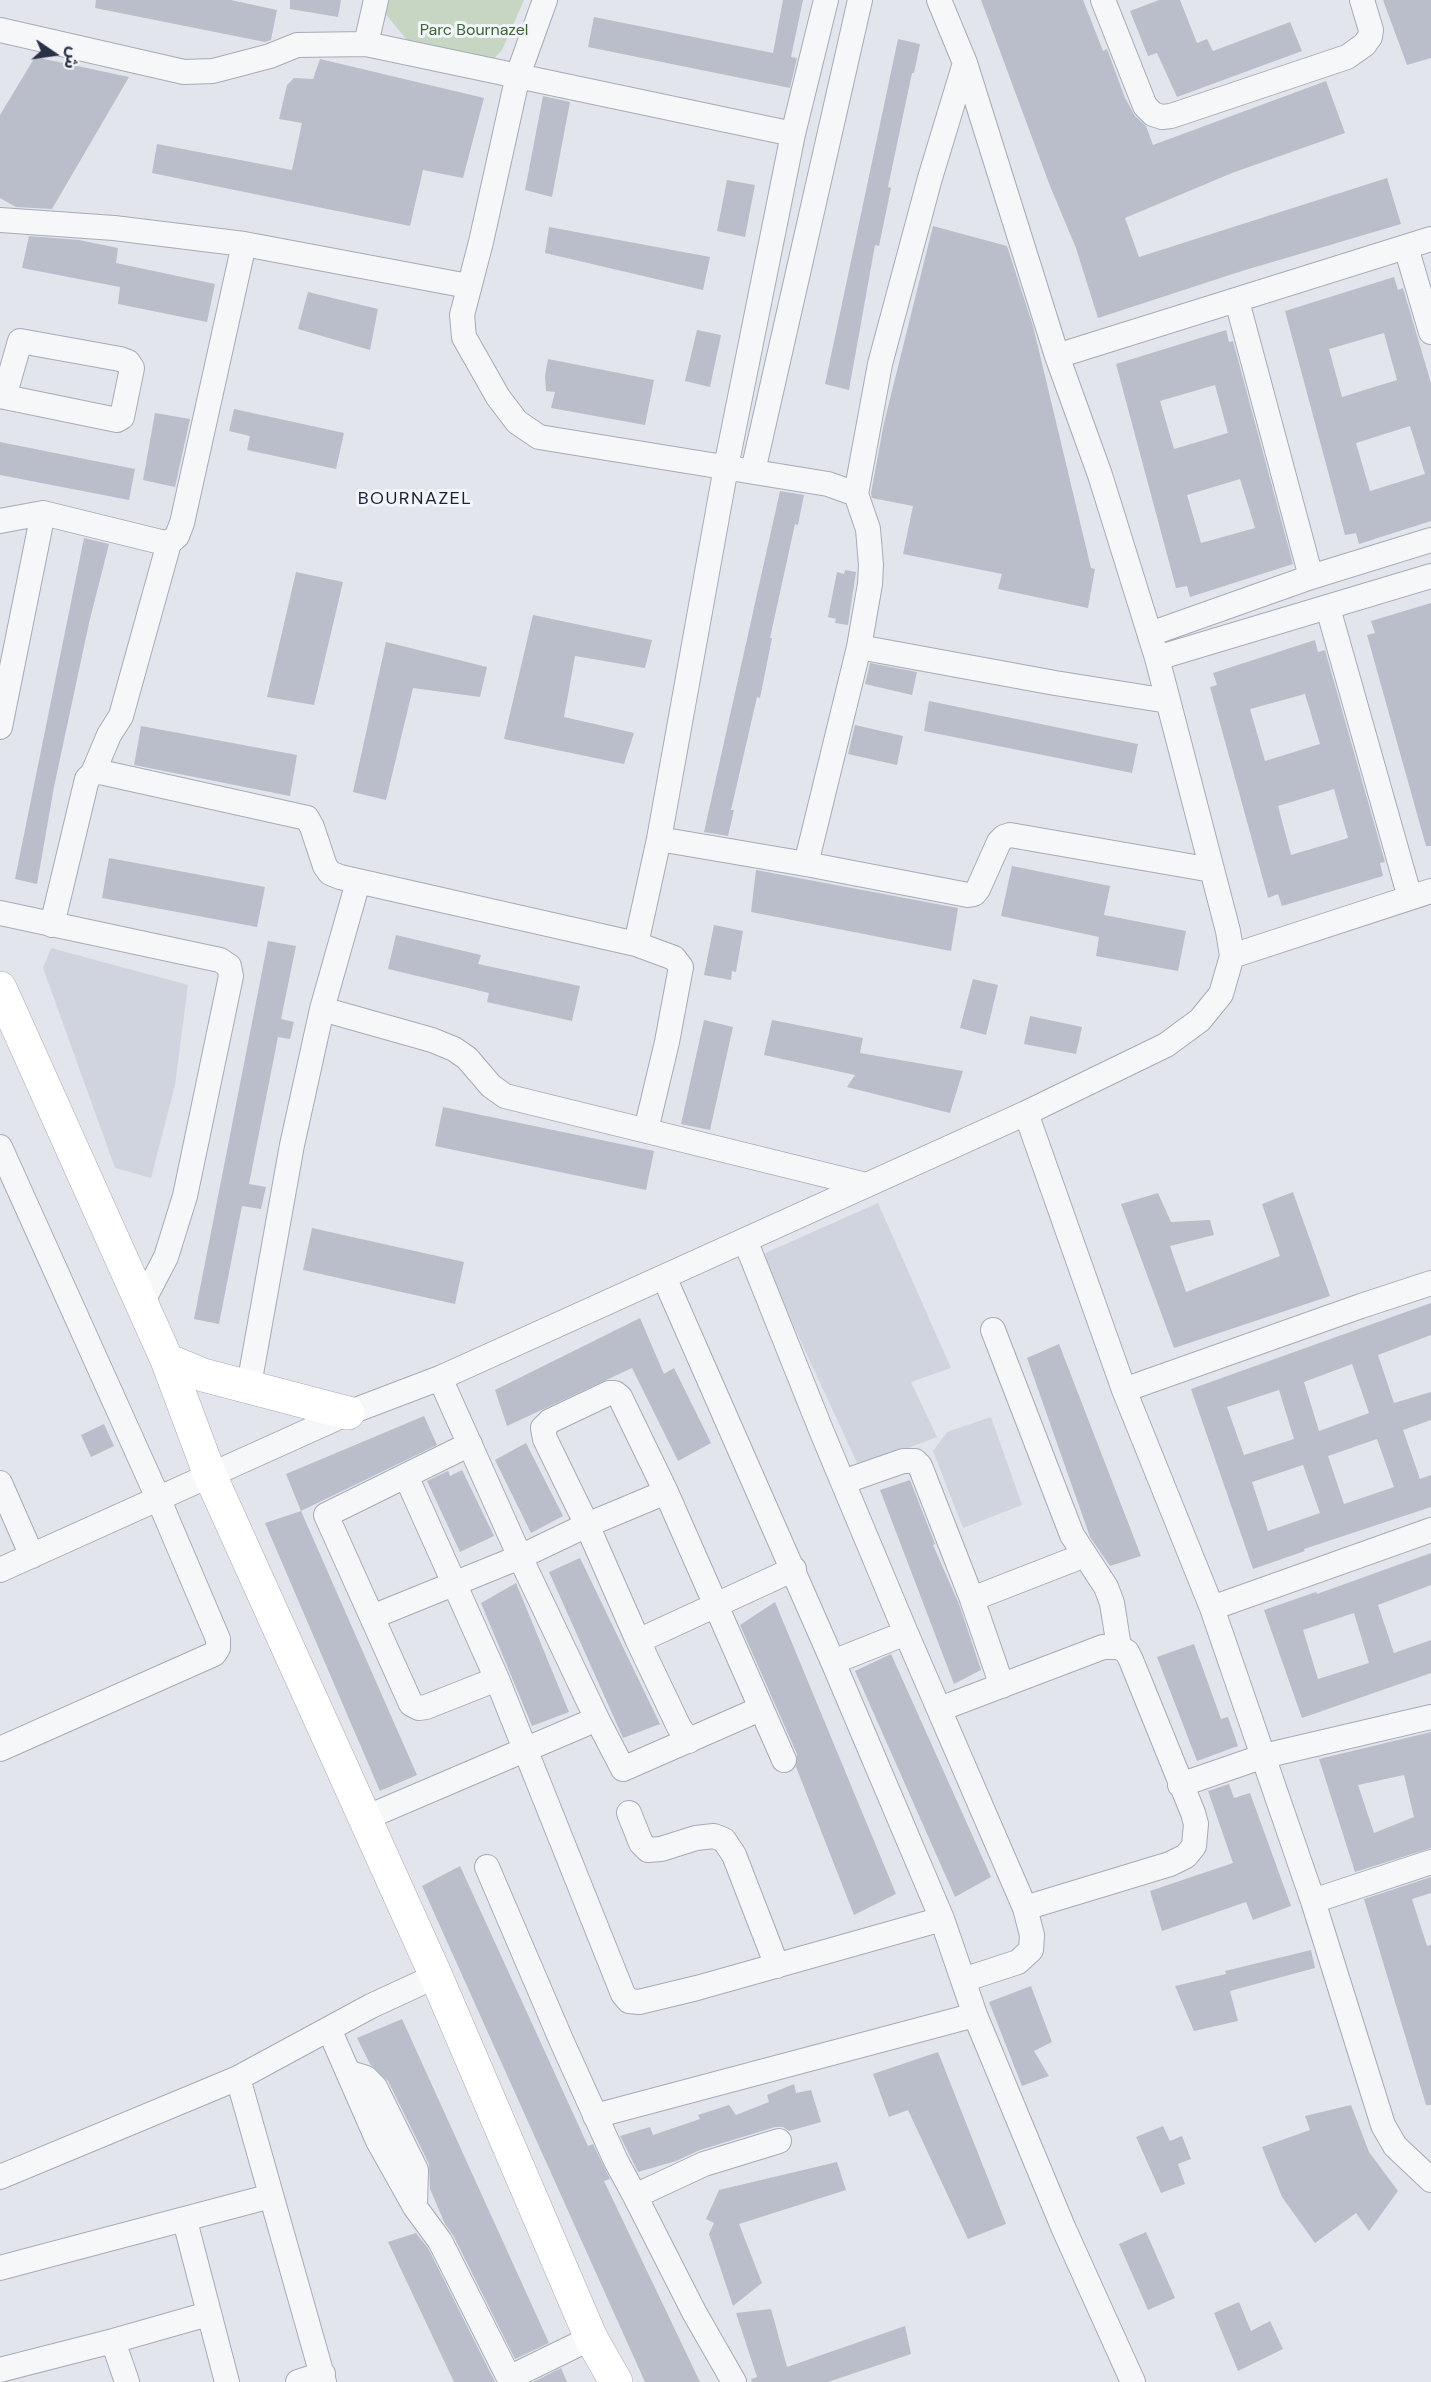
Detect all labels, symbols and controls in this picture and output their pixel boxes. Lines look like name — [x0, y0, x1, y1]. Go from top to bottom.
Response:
park label: Parc Bournazel — [420, 21, 528, 41]
north arrow — [24, 24, 84, 84]
text: ش — [59, 45, 85, 71]
district label: BOURNAZEL — [358, 488, 472, 510]

